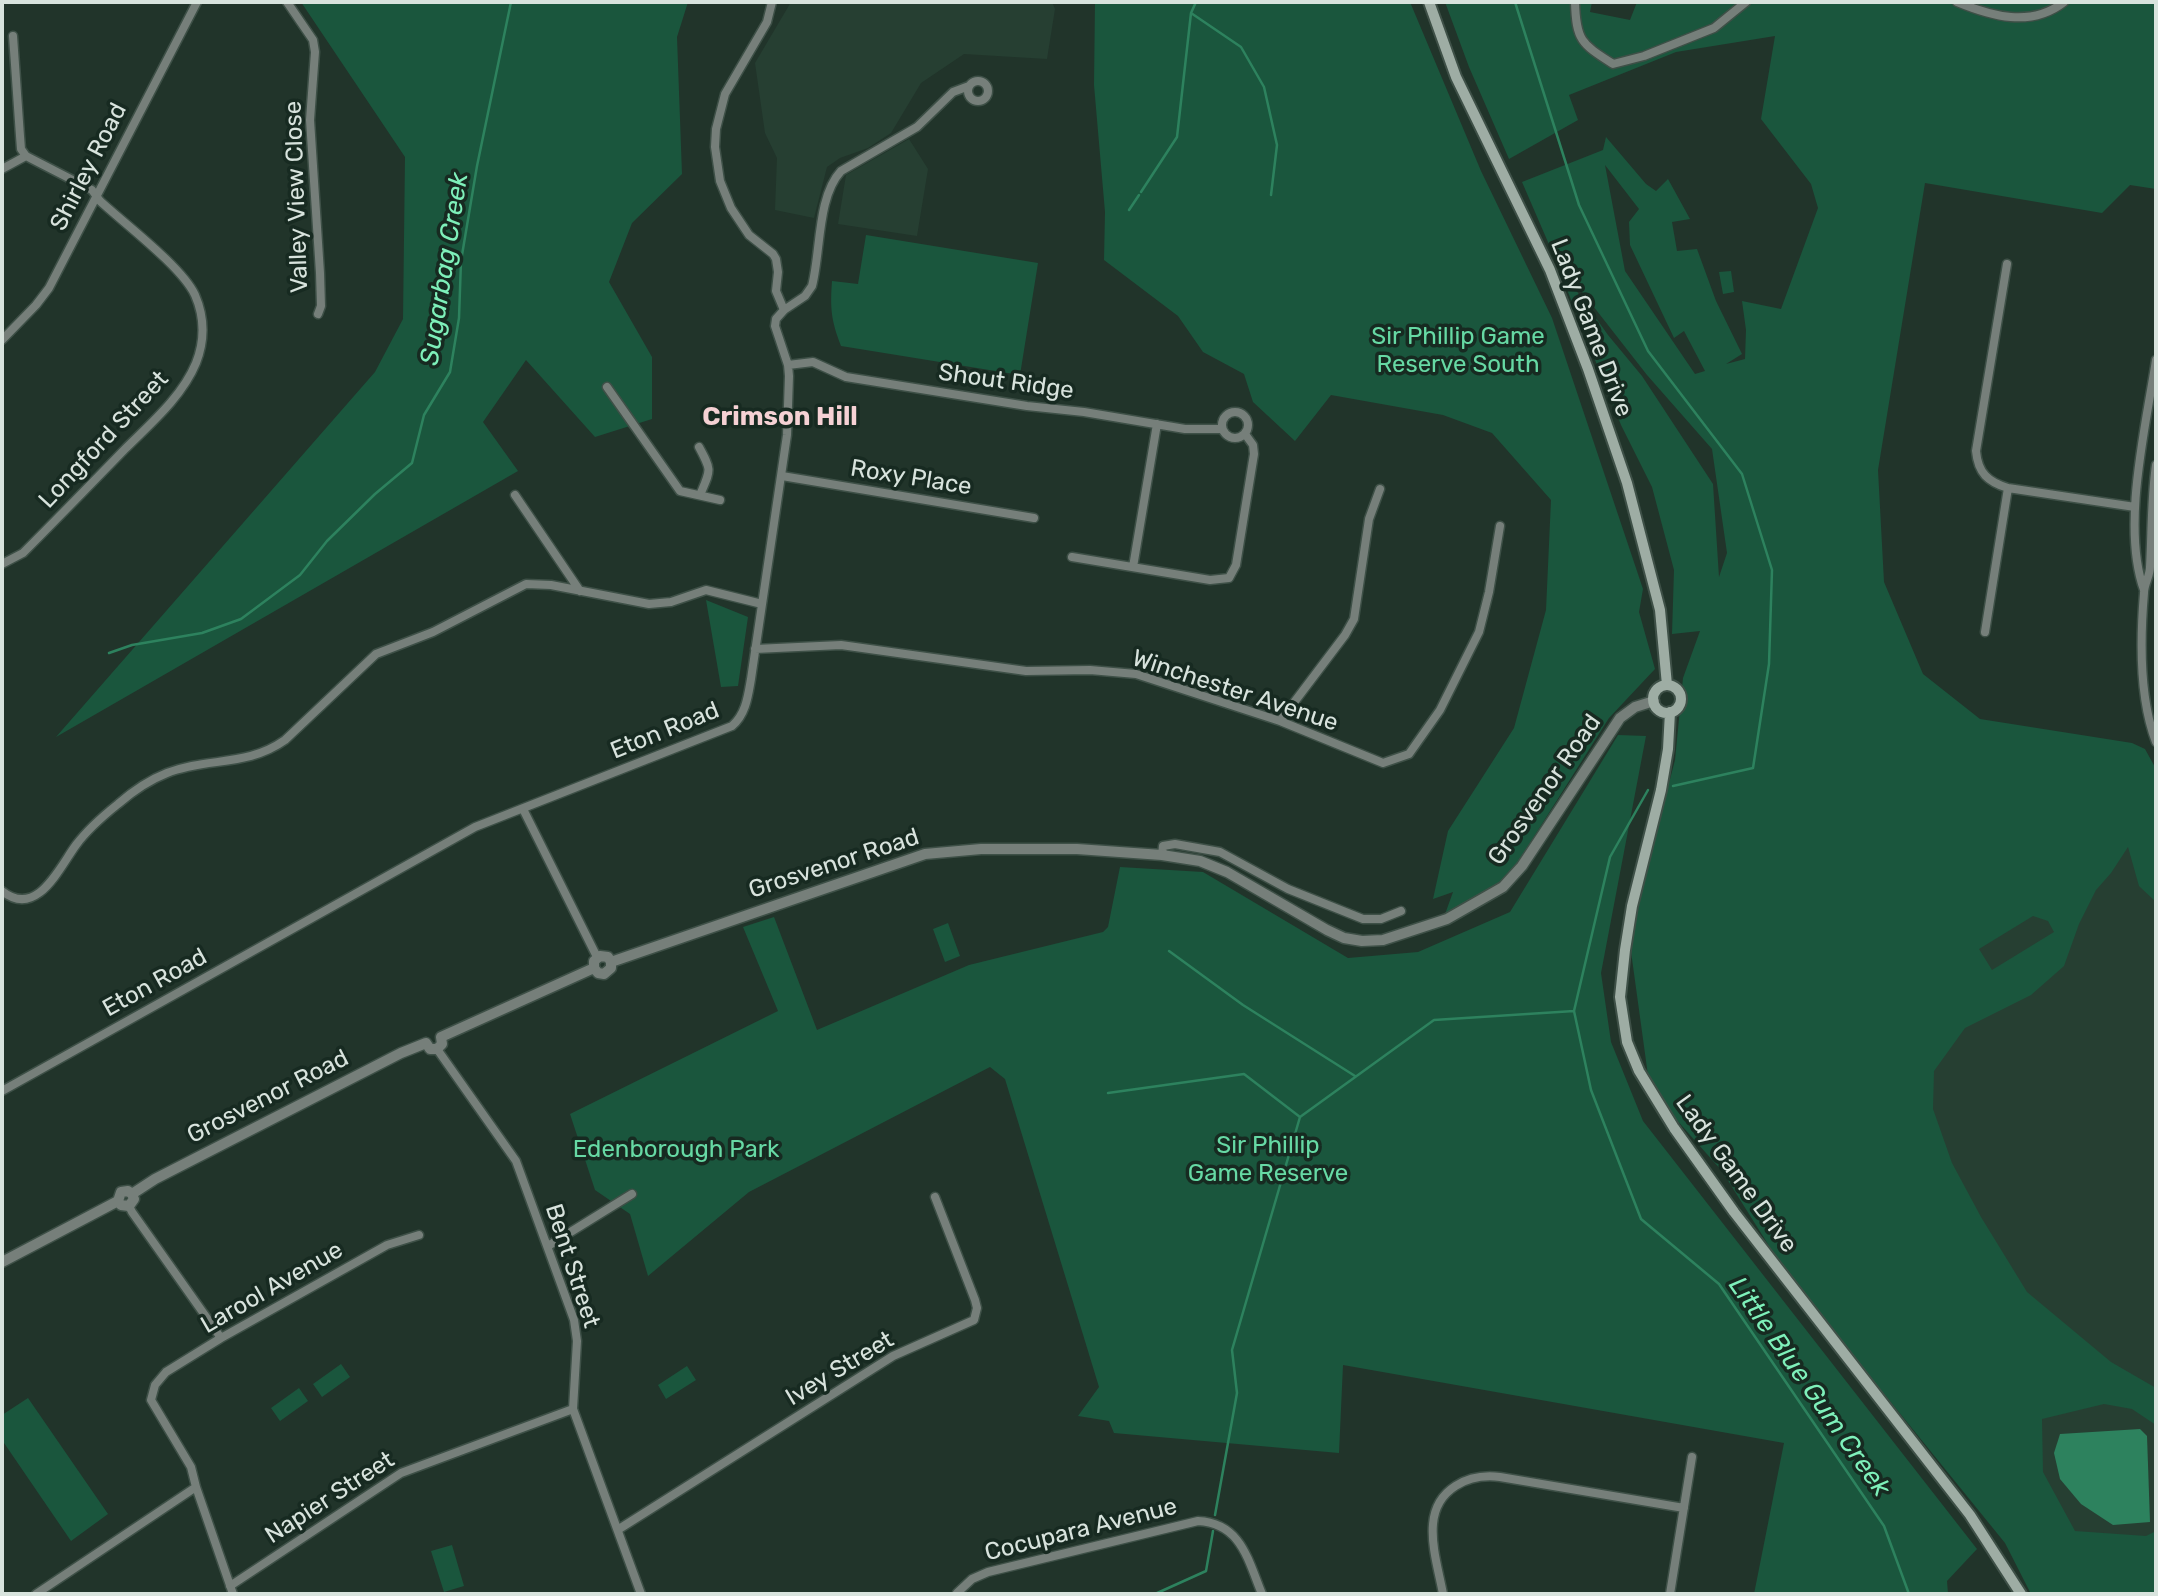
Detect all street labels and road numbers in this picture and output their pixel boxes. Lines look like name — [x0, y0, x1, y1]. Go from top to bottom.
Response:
street label: Shirley Road — [45, 98, 133, 236]
street label: Valley View Close — [279, 100, 315, 294]
street label: Lady Game Drive — [1544, 235, 1638, 421]
street label: Shout Ridge — [936, 358, 1076, 406]
street label: Longford Street — [33, 365, 175, 515]
street label: Roxy Place — [848, 454, 974, 502]
street label: Winchester Avenue — [1128, 644, 1342, 738]
street label: Eton Road — [606, 696, 724, 766]
street label: Grosvenor Road — [1482, 709, 1608, 871]
street label: Grosvenor Road — [745, 823, 923, 905]
street label: Eton Road — [98, 943, 212, 1023]
street label: Grosvenor Road — [182, 1044, 354, 1150]
street label: Lady Game Drive — [1669, 1089, 1803, 1259]
street label: Bent Street — [538, 1200, 606, 1332]
street label: Larool Avenue — [196, 1236, 348, 1340]
street label: Ivey Street — [781, 1326, 899, 1412]
street label: Napier Street — [260, 1446, 400, 1550]
street label: Cocupara Avenue — [982, 1492, 1180, 1568]

